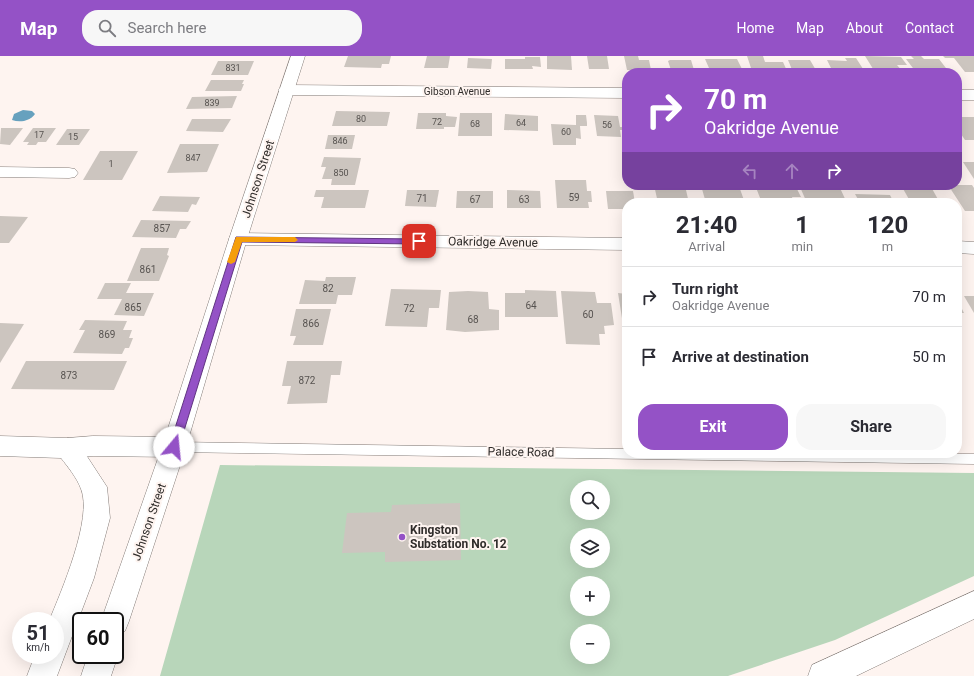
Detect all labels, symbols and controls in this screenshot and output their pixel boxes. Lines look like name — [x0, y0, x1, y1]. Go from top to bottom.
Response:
search box — [82, 10, 362, 46]
text: Map — [20, 17, 58, 40]
icon: search — [96, 17, 118, 39]
text: Search here — [128, 19, 206, 37]
text: Home — [736, 20, 774, 36]
text: Map — [796, 20, 824, 36]
text: About — [846, 20, 883, 36]
text: Contact — [905, 20, 954, 36]
house number: 831 — [225, 63, 241, 73]
text: 70 m — [704, 83, 767, 116]
icon: right — [638, 84, 690, 136]
street label: Gibson Avenue — [424, 86, 490, 97]
house number: 839 — [204, 98, 220, 108]
house number: 80 — [356, 114, 366, 124]
house number: 72 — [432, 117, 442, 127]
text: Oakridge Avenue — [704, 117, 839, 138]
house number: 64 — [516, 118, 526, 128]
house number: 68 — [470, 119, 480, 129]
house number: 56 — [602, 120, 612, 130]
house number: 60 — [561, 127, 571, 137]
house number: 17 — [34, 130, 44, 140]
house number: 15 — [68, 132, 78, 142]
house number: 846 — [332, 136, 348, 146]
street label: Johnson Street — [239, 138, 277, 220]
house number: 847 — [185, 153, 201, 163]
house number: 1 — [108, 159, 114, 169]
icon: left — [739, 160, 761, 182]
icon: ahead — [781, 160, 803, 182]
icon: right — [823, 160, 845, 182]
house number: 850 — [333, 168, 349, 178]
house number: 59 — [568, 192, 580, 203]
house number: 71 — [416, 193, 428, 204]
house number: 67 — [469, 194, 481, 205]
house number: 63 — [518, 194, 530, 205]
text: 21:40 — [676, 211, 738, 239]
text: 1 — [795, 211, 809, 239]
text: 120 — [867, 211, 908, 239]
house number: 857 — [154, 223, 171, 234]
pin — [402, 224, 436, 258]
icon: arrive — [408, 230, 430, 252]
street label: Oakridge Avenue — [448, 234, 538, 250]
text: Arrival — [688, 239, 725, 254]
text: min — [791, 239, 813, 254]
text: m — [882, 239, 893, 254]
house number: 861 — [140, 264, 156, 275]
text: Turn right — [672, 280, 738, 298]
house number: 82 — [322, 283, 334, 294]
icon: right — [638, 286, 660, 308]
text: 70 m — [912, 288, 946, 306]
text: Oakridge Avenue — [672, 298, 769, 313]
house number: 64 — [525, 300, 537, 311]
house number: 865 — [125, 302, 142, 313]
house number: 72 — [403, 303, 415, 314]
house number: 60 — [582, 309, 594, 320]
house number: 68 — [467, 314, 479, 325]
house number: 866 — [303, 318, 320, 329]
house number: 869 — [99, 329, 115, 340]
icon: arrive — [638, 346, 660, 368]
text: Arrive at destination — [672, 348, 809, 366]
text: 50 m — [912, 348, 946, 366]
house number: 873 — [61, 370, 77, 381]
house number: 872 — [299, 375, 316, 386]
button: Exit — [638, 404, 788, 450]
button: Share — [796, 404, 946, 450]
position arrow — [153, 426, 195, 468]
street label: Palace Road — [488, 444, 554, 460]
map controls — [570, 480, 610, 664]
button: search — [570, 480, 610, 520]
street label: Johnson Street — [129, 481, 169, 563]
place label: Kingston Substation No. 12 — [410, 523, 507, 551]
button: layers — [570, 528, 610, 568]
marker: Kingston Substation No. 12 — [397, 532, 407, 542]
button: + — [570, 576, 610, 616]
speed limit sign: 60 — [72, 612, 124, 664]
text: 51 — [27, 621, 49, 645]
button: − — [570, 624, 610, 664]
text: km/h — [26, 642, 50, 653]

